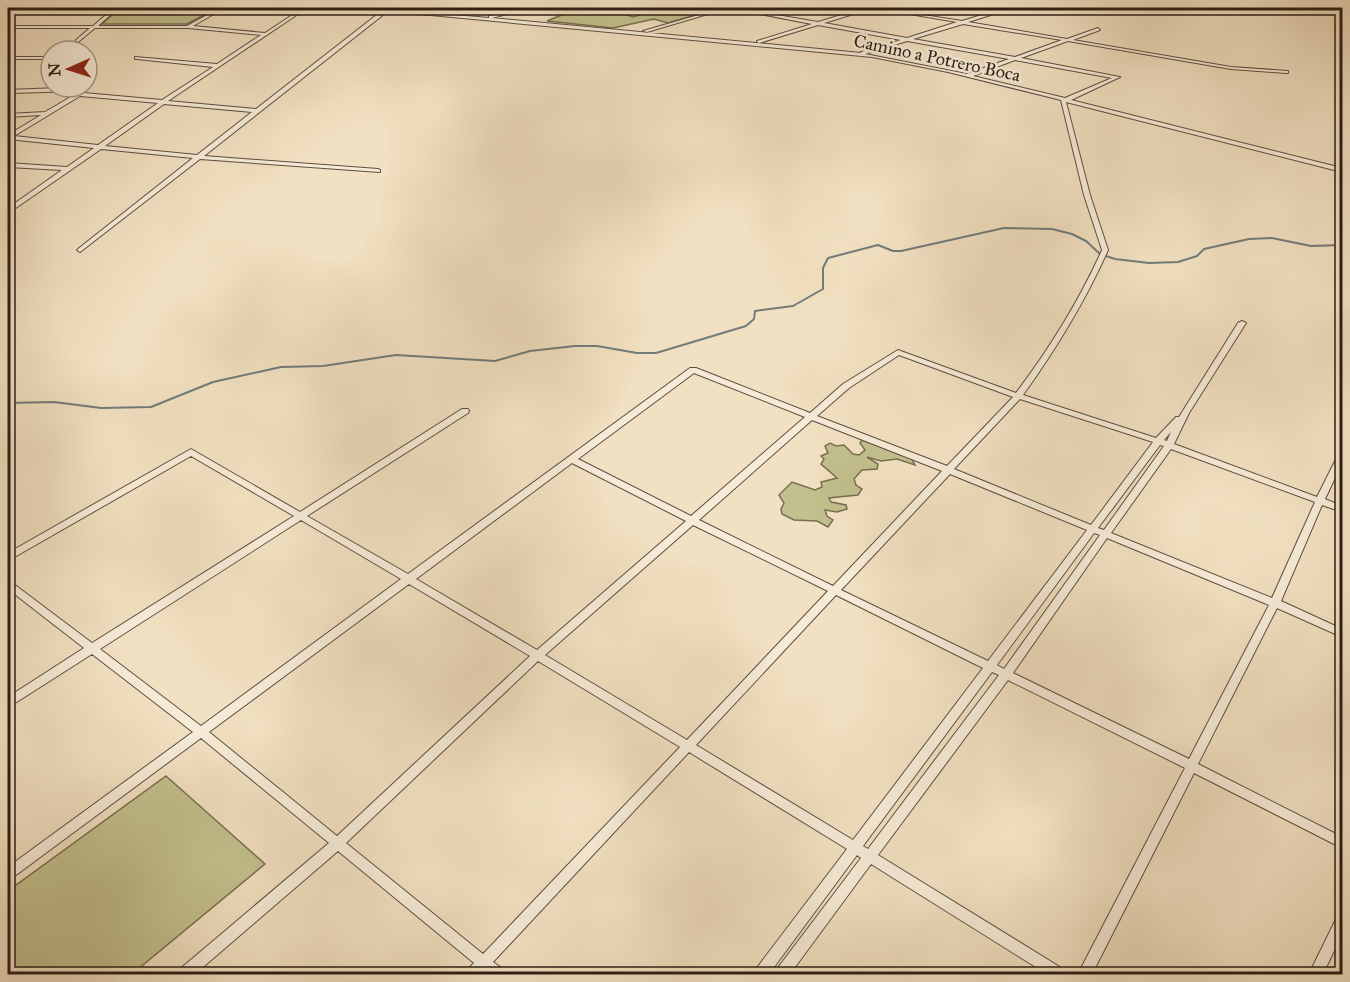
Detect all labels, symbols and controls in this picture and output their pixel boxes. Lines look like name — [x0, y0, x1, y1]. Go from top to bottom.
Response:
street label: Camino a Potrero Boca — [852, 30, 1023, 87]
north arrow — [39, 39, 99, 99]
text: N — [45, 62, 64, 77]

